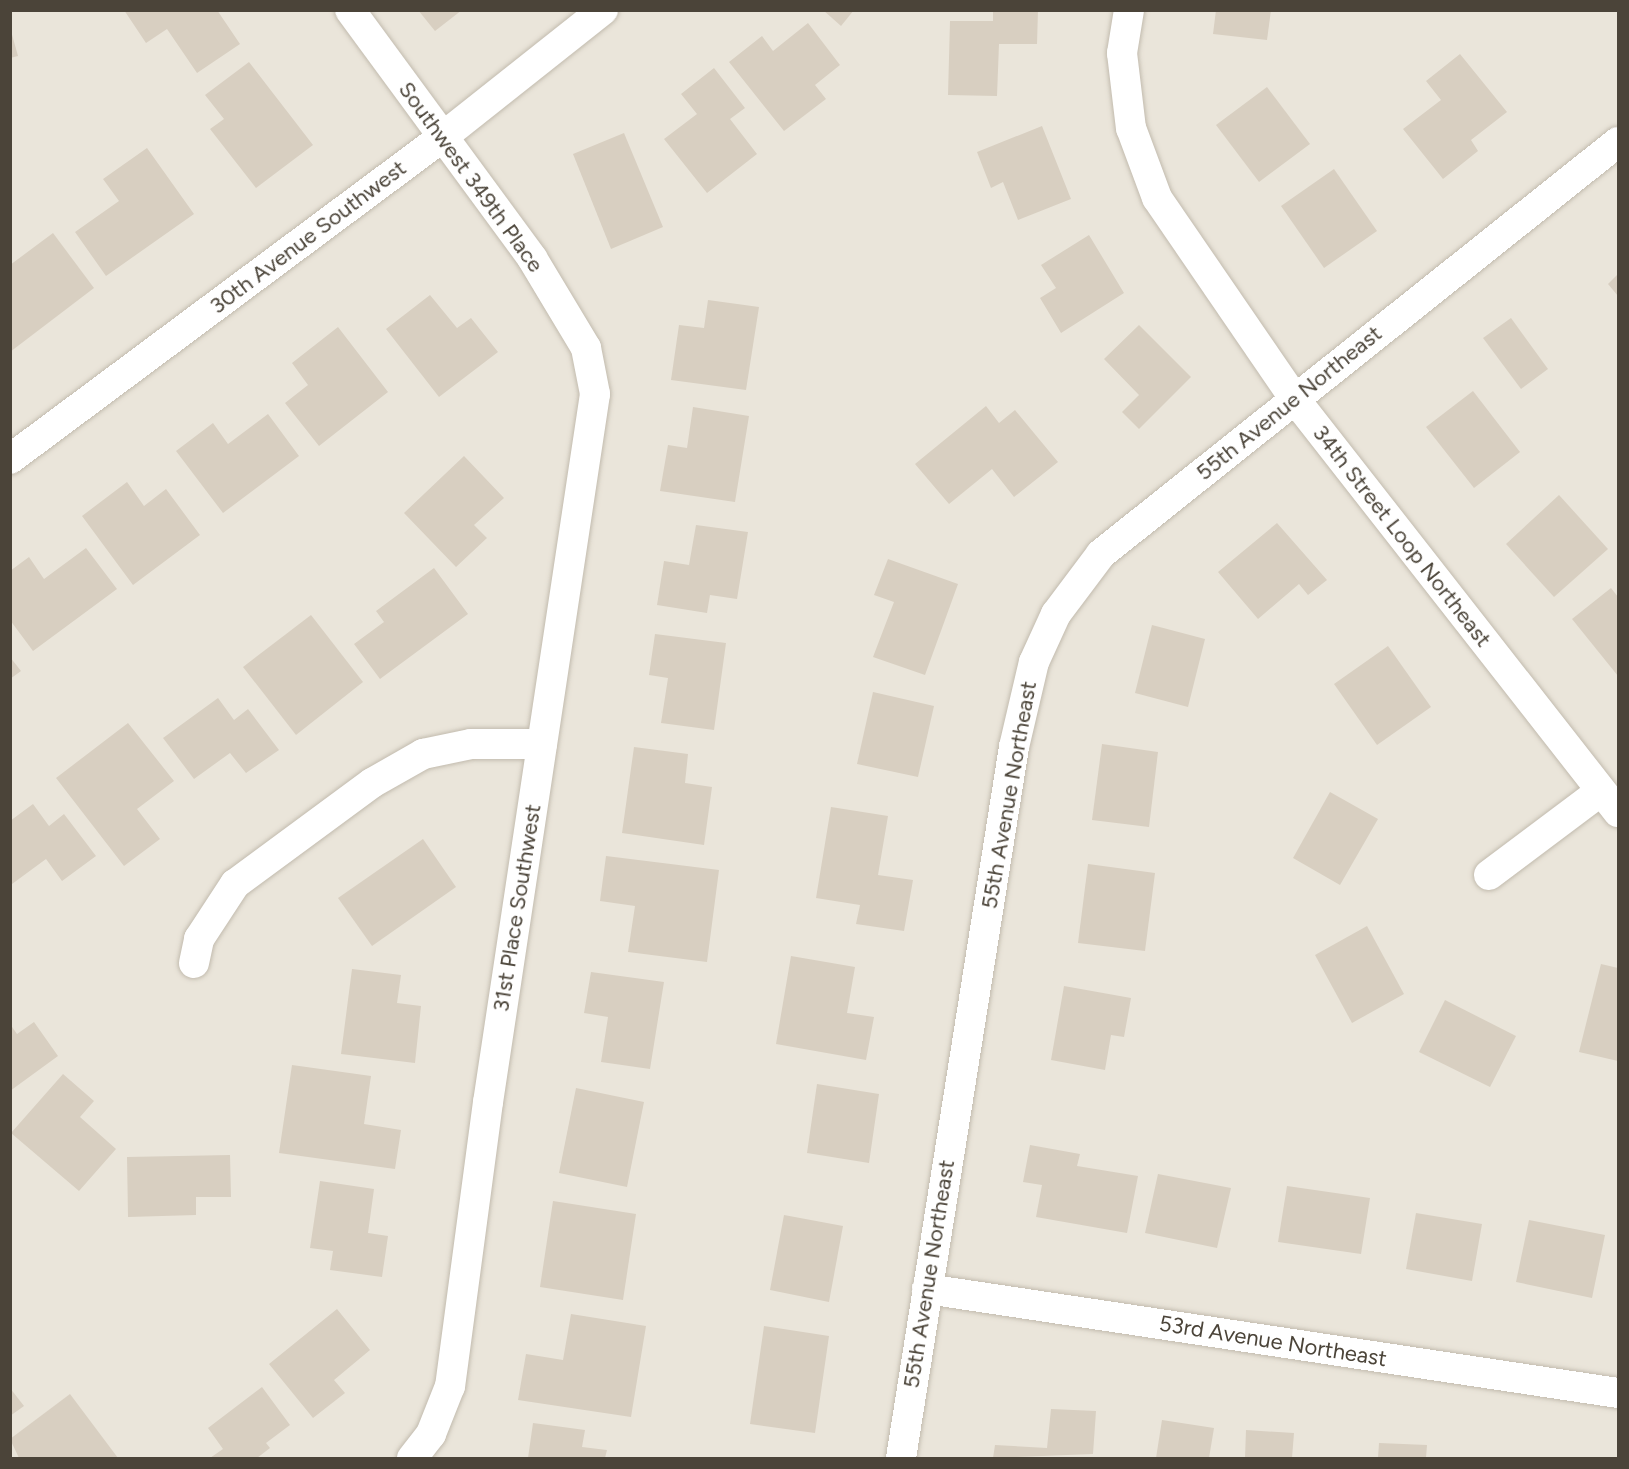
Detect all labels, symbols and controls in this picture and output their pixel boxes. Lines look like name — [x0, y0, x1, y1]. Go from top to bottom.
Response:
street label: Southwest 349th Place — [393, 77, 549, 277]
street label: 30th Avenue Southwest — [205, 155, 411, 319]
street label: 55th Avenue Northeast — [1191, 320, 1387, 486]
street label: 34th Street Loop Northeast — [1307, 420, 1497, 652]
street label: 55th Avenue Northeast — [976, 679, 1042, 911]
street label: 31st Place Southwest — [488, 802, 546, 1014]
street label: 55th Avenue Northeast — [898, 1158, 960, 1390]
street label: 53rd Avenue Northeast — [1157, 1310, 1389, 1372]

